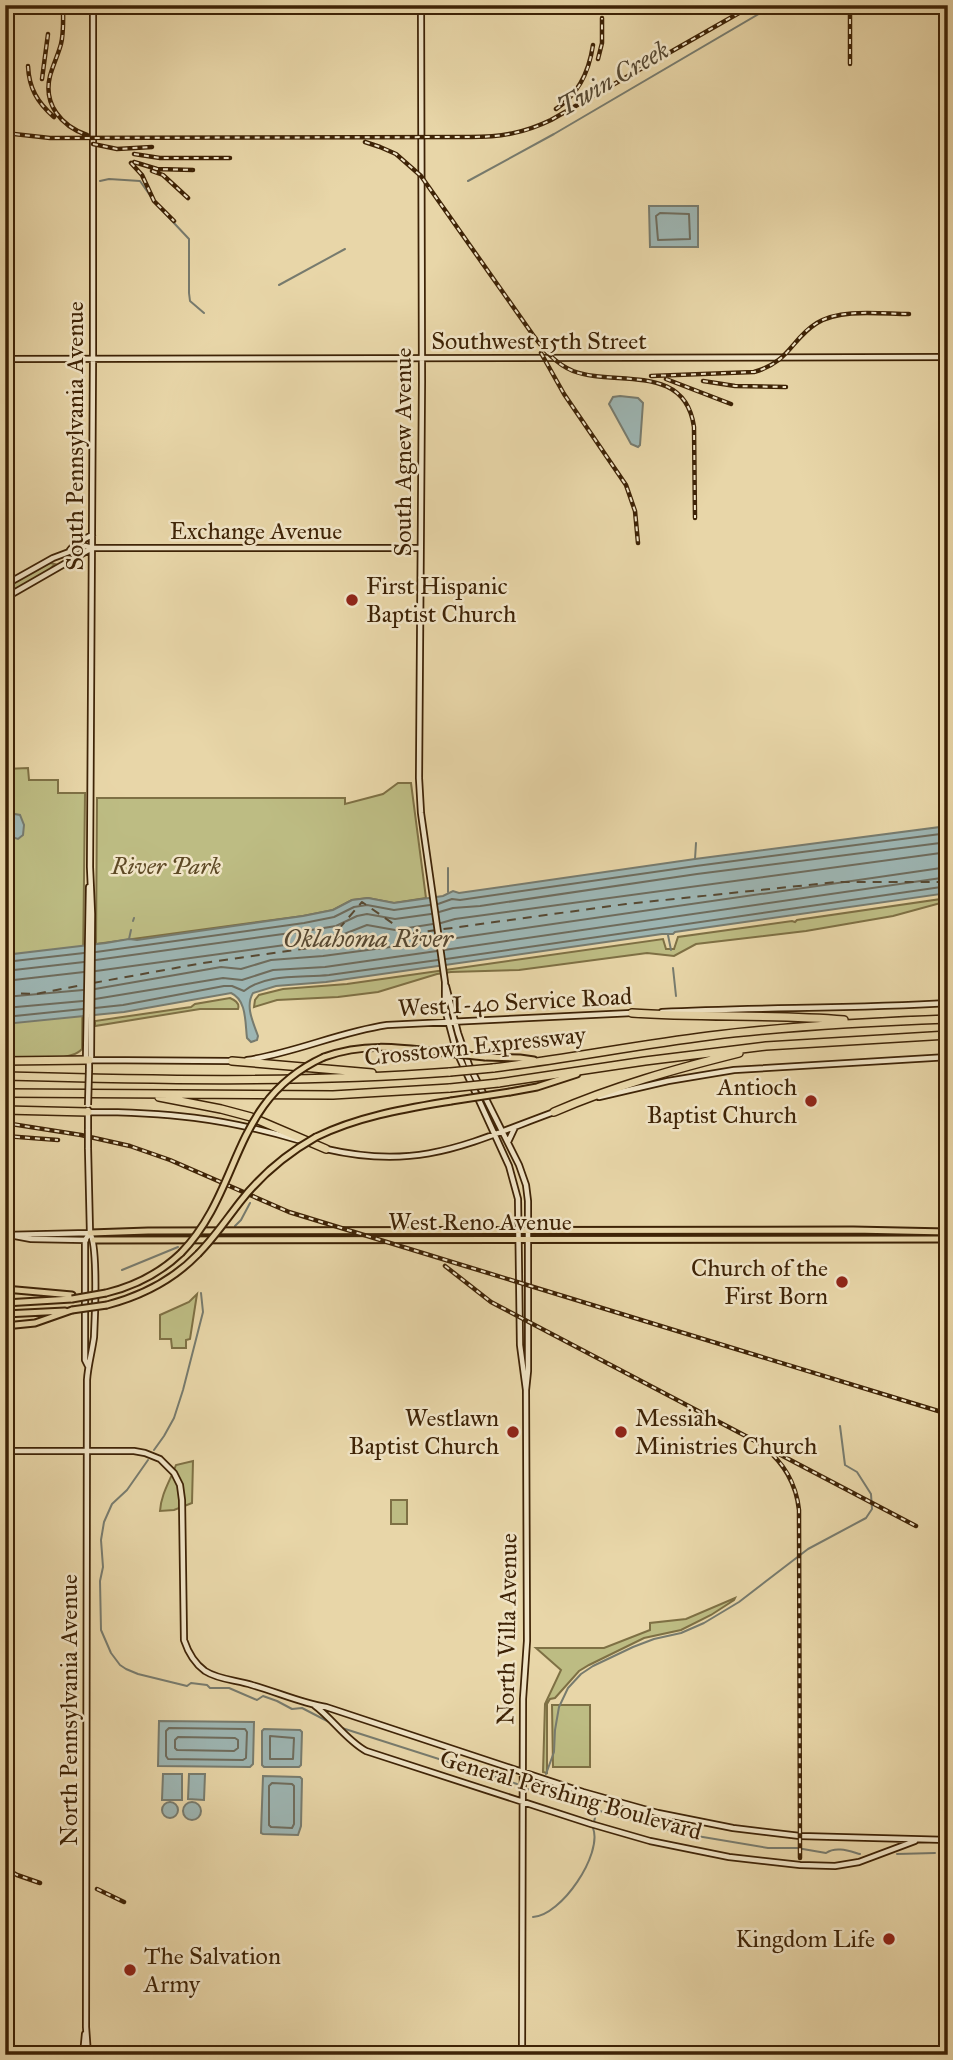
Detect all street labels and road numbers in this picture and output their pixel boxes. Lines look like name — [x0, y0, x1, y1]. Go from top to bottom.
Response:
street label: South Pennsylvania Avenue — [60, 301, 90, 571]
street label: Southwest 15th Street — [431, 326, 647, 356]
street label: South Agnew Avenue — [388, 347, 418, 557]
street label: Exchange Avenue — [170, 516, 342, 546]
street label: West I-40 Service Road — [397, 981, 633, 1023]
street label: Crosstown Expressway — [363, 1019, 588, 1073]
street label: West Reno Avenue — [388, 1207, 572, 1237]
street label: North Villa Avenue — [490, 1533, 524, 1725]
street label: North Pennsylvania Avenue — [54, 1574, 84, 1846]
street label: General Pershing Boulevard — [436, 1743, 706, 1847]

